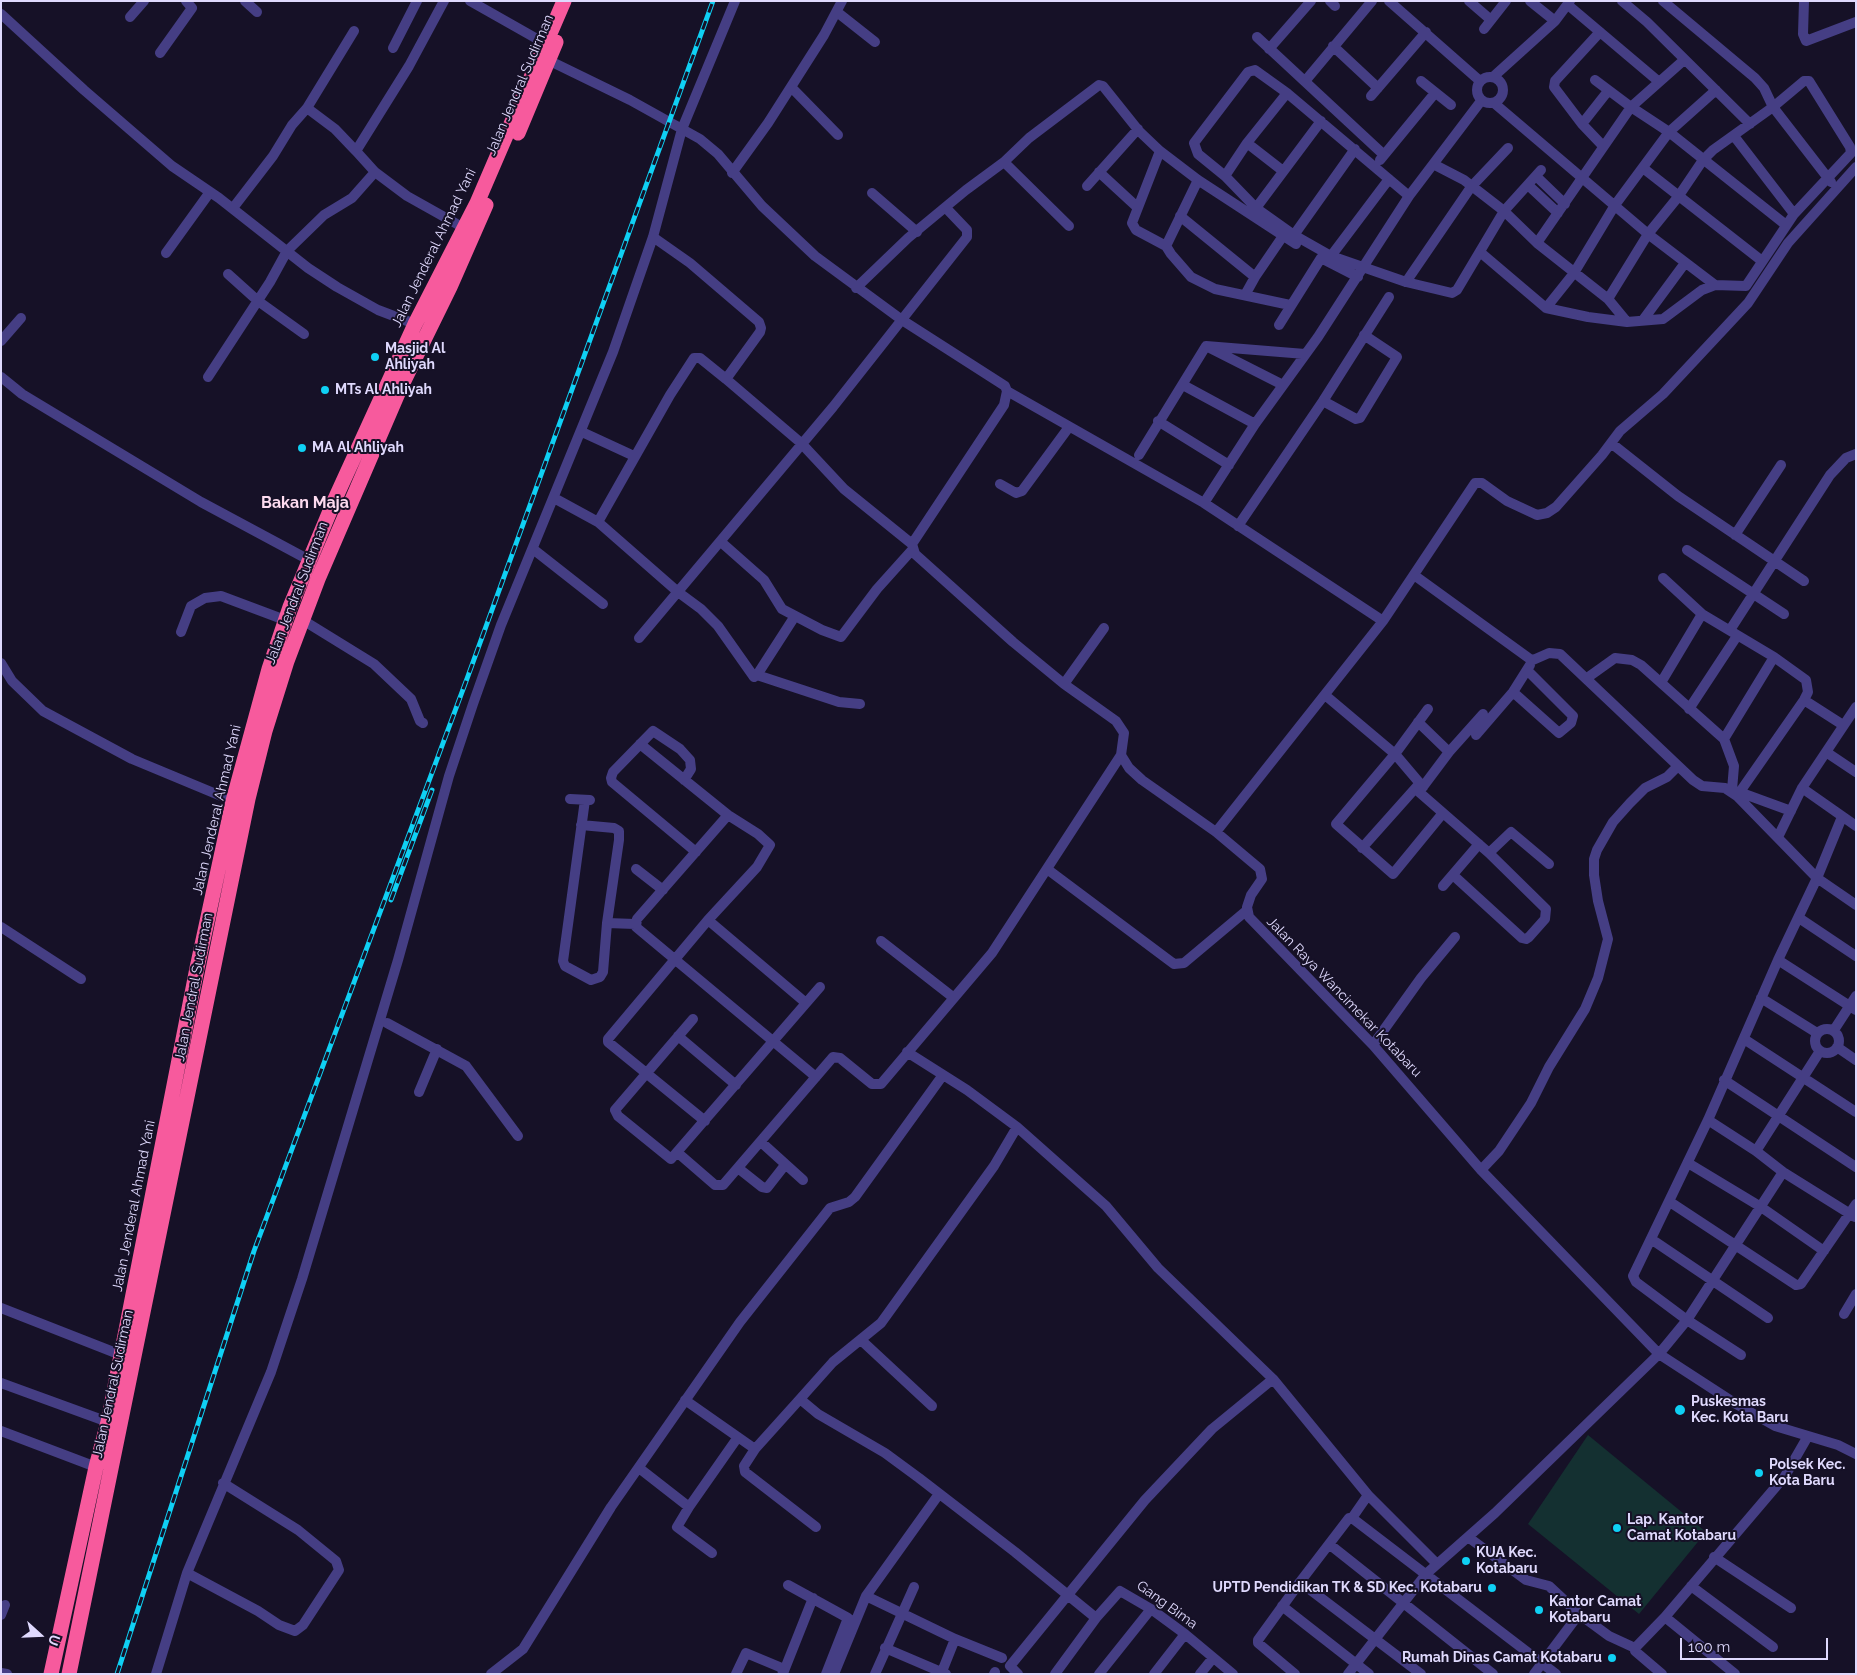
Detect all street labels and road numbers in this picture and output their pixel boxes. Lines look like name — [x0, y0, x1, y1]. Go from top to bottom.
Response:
street label: Jalan Jendral Sudirman — [483, 12, 557, 158]
street label: Jalan Jenderal Ahmad Yani — [388, 166, 480, 330]
street label: Jalan Jendral Sudirman — [262, 519, 332, 667]
street label: Jalan Jenderal Ahmad Yani — [189, 723, 245, 897]
street label: Jalan Jendral Sudirman — [171, 911, 217, 1063]
street label: Jalan Raya Wancimekar Kotabaru — [1263, 913, 1425, 1081]
street label: Jalan Jenderal Ahmad Yani — [109, 1119, 159, 1293]
street label: Jalan Jendral Sudirman — [89, 1308, 137, 1460]
street label: Gang Bima — [1133, 1577, 1201, 1633]

